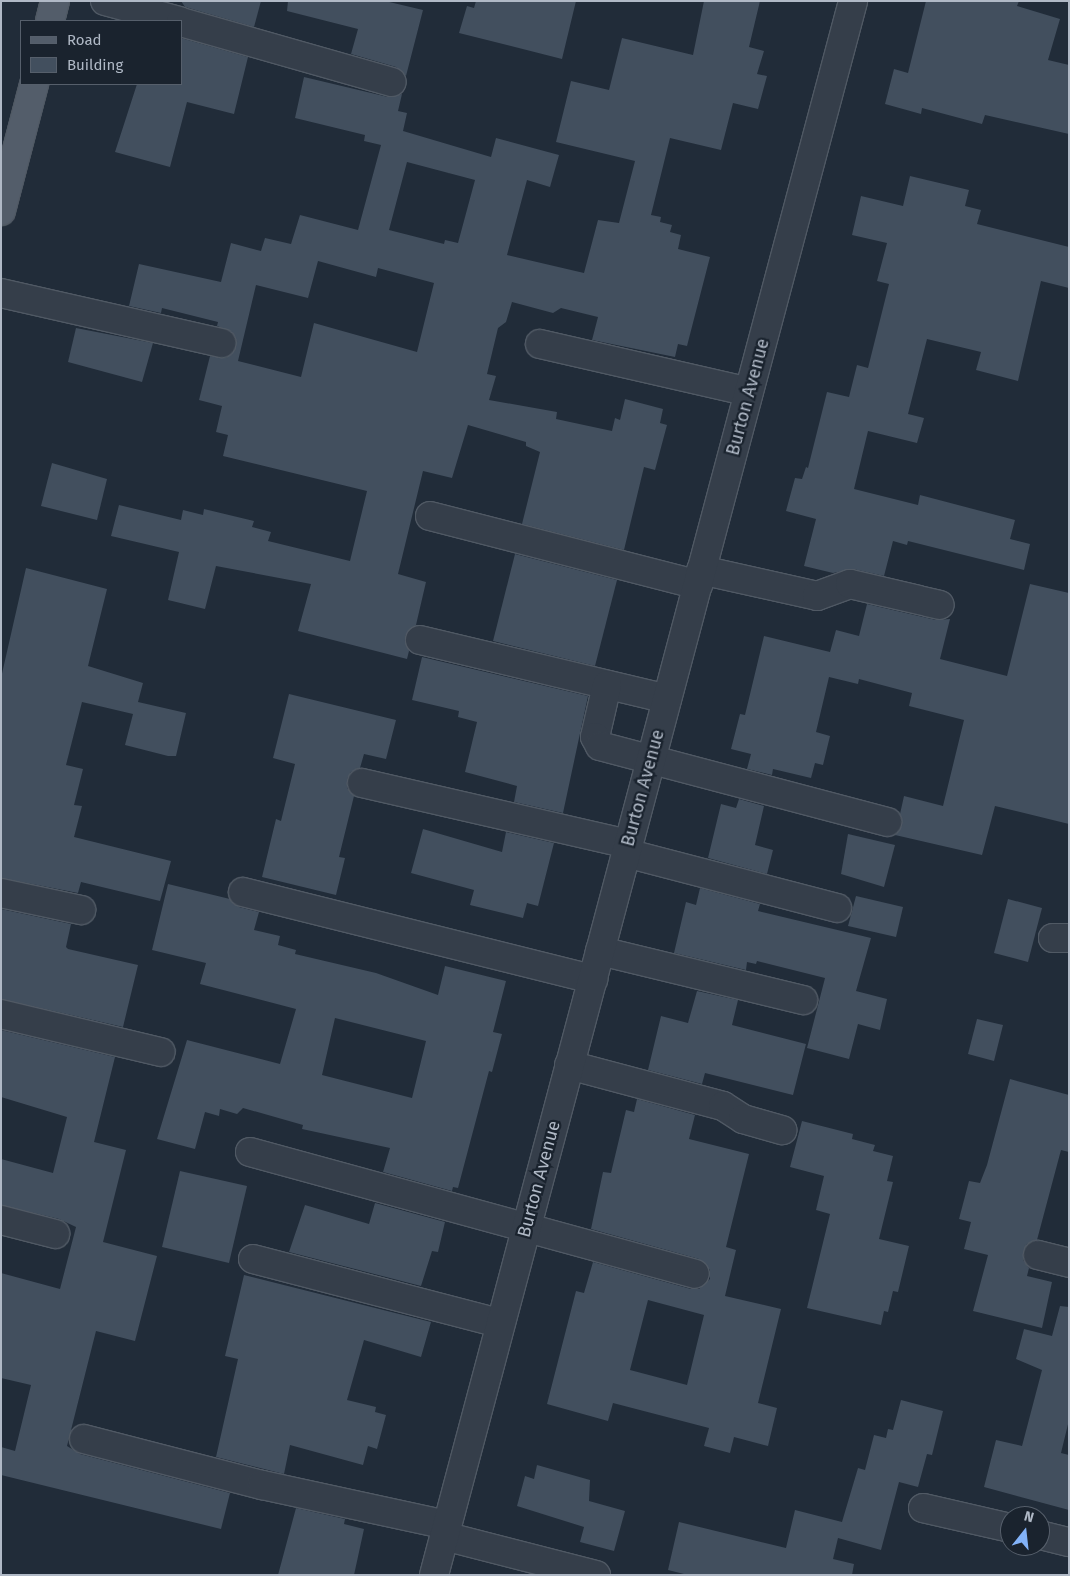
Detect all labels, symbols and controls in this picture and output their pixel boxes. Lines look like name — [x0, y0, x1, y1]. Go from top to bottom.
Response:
legend — [20, 20, 182, 85]
text: Road — [67, 31, 102, 49]
text: Building — [67, 56, 123, 74]
street label: Burton Avenue — [722, 336, 774, 458]
street label: Burton Avenue — [617, 727, 669, 849]
street label: Burton Avenue — [513, 1118, 565, 1240]
north arrow — [1000, 1506, 1050, 1556]
text: N — [1022, 1508, 1036, 1527]

